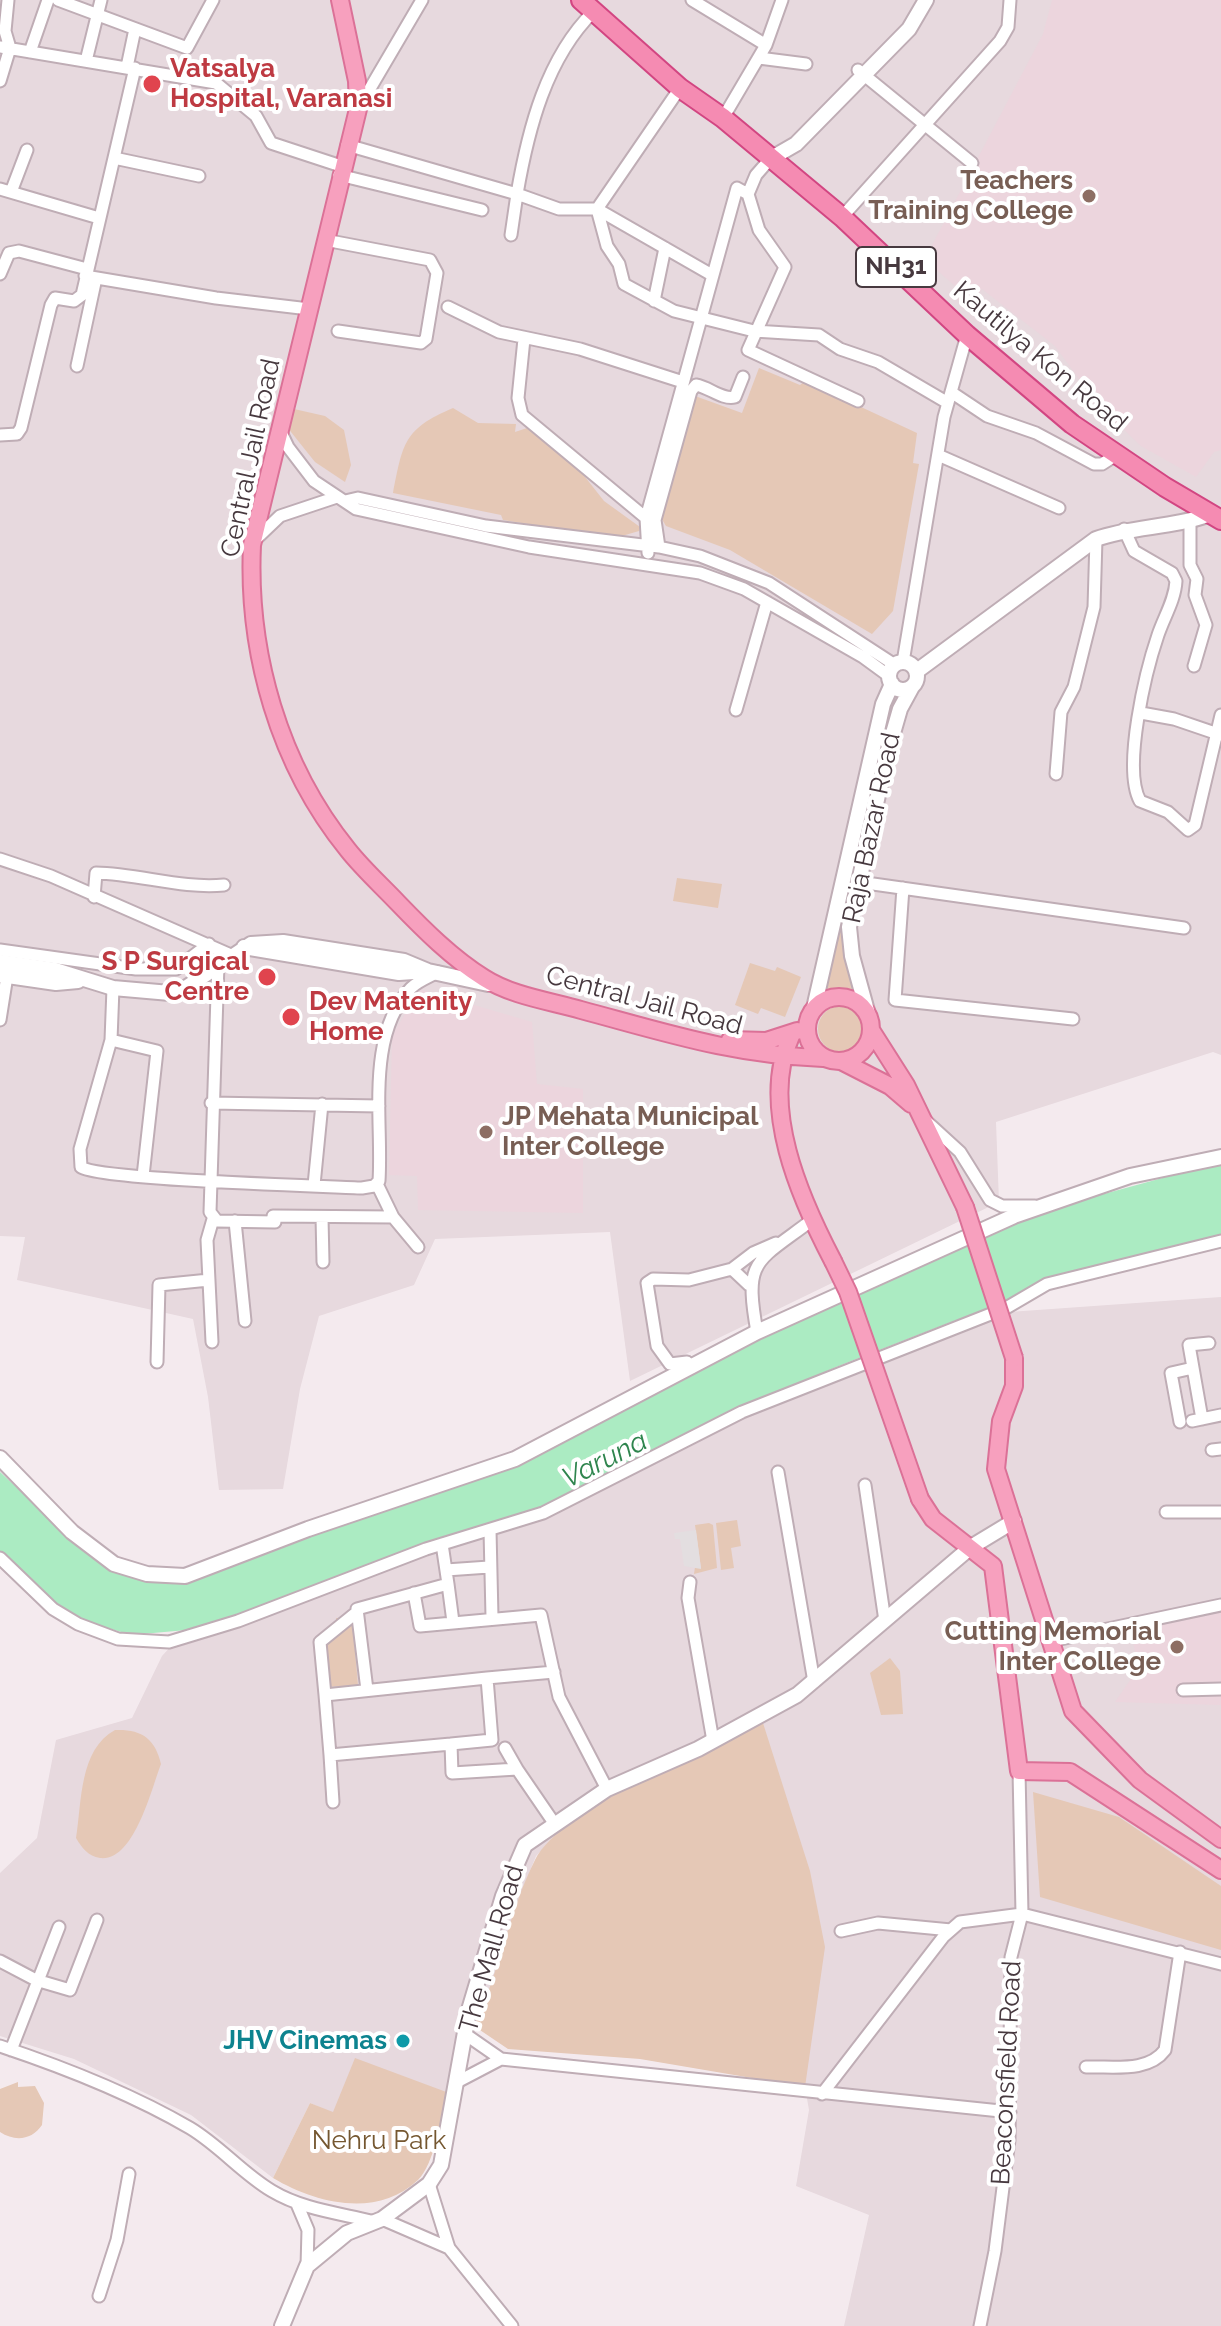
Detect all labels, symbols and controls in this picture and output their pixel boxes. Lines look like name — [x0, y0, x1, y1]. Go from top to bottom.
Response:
place label: Vatsalya Hospital, Varanasi — [170, 53, 392, 114]
marker: Vatsalya Hospital, Varanasi — [141, 73, 163, 95]
place label: Teachers Training College — [868, 165, 1073, 226]
marker: Teachers Training College — [1080, 187, 1098, 205]
road number: NH31 — [856, 247, 936, 287]
street label: Kautilya Kon Road — [947, 275, 1133, 439]
street label: Central Jail Road — [215, 356, 287, 560]
street label: Raja Bazar Road — [837, 730, 907, 926]
place label: S P Surgical Centre — [102, 946, 249, 1008]
street label: Central Jail Road — [542, 960, 746, 1042]
marker: S P Surgical Centre — [256, 966, 278, 988]
place label: Dev Matenity Home — [309, 986, 472, 1048]
marker: Dev Matenity Home — [280, 1006, 302, 1028]
place label: JP Mehata Municipal Inter College — [502, 1101, 759, 1162]
marker: JP Mehata Municipal Inter College — [477, 1123, 495, 1141]
water label: Varuna — [557, 1424, 653, 1496]
place label: Cutting Memorial Inter College — [945, 1616, 1161, 1678]
marker: Cutting Memorial Inter College — [1168, 1638, 1186, 1656]
street label: The Mall Road — [453, 1862, 531, 2036]
street label: Beaconsfield Road — [986, 1960, 1028, 2186]
place label: JHV Cinemas — [223, 2025, 387, 2057]
marker: JHV Cinemas — [394, 2032, 412, 2050]
park label: Nehru Park — [312, 2125, 446, 2157]

